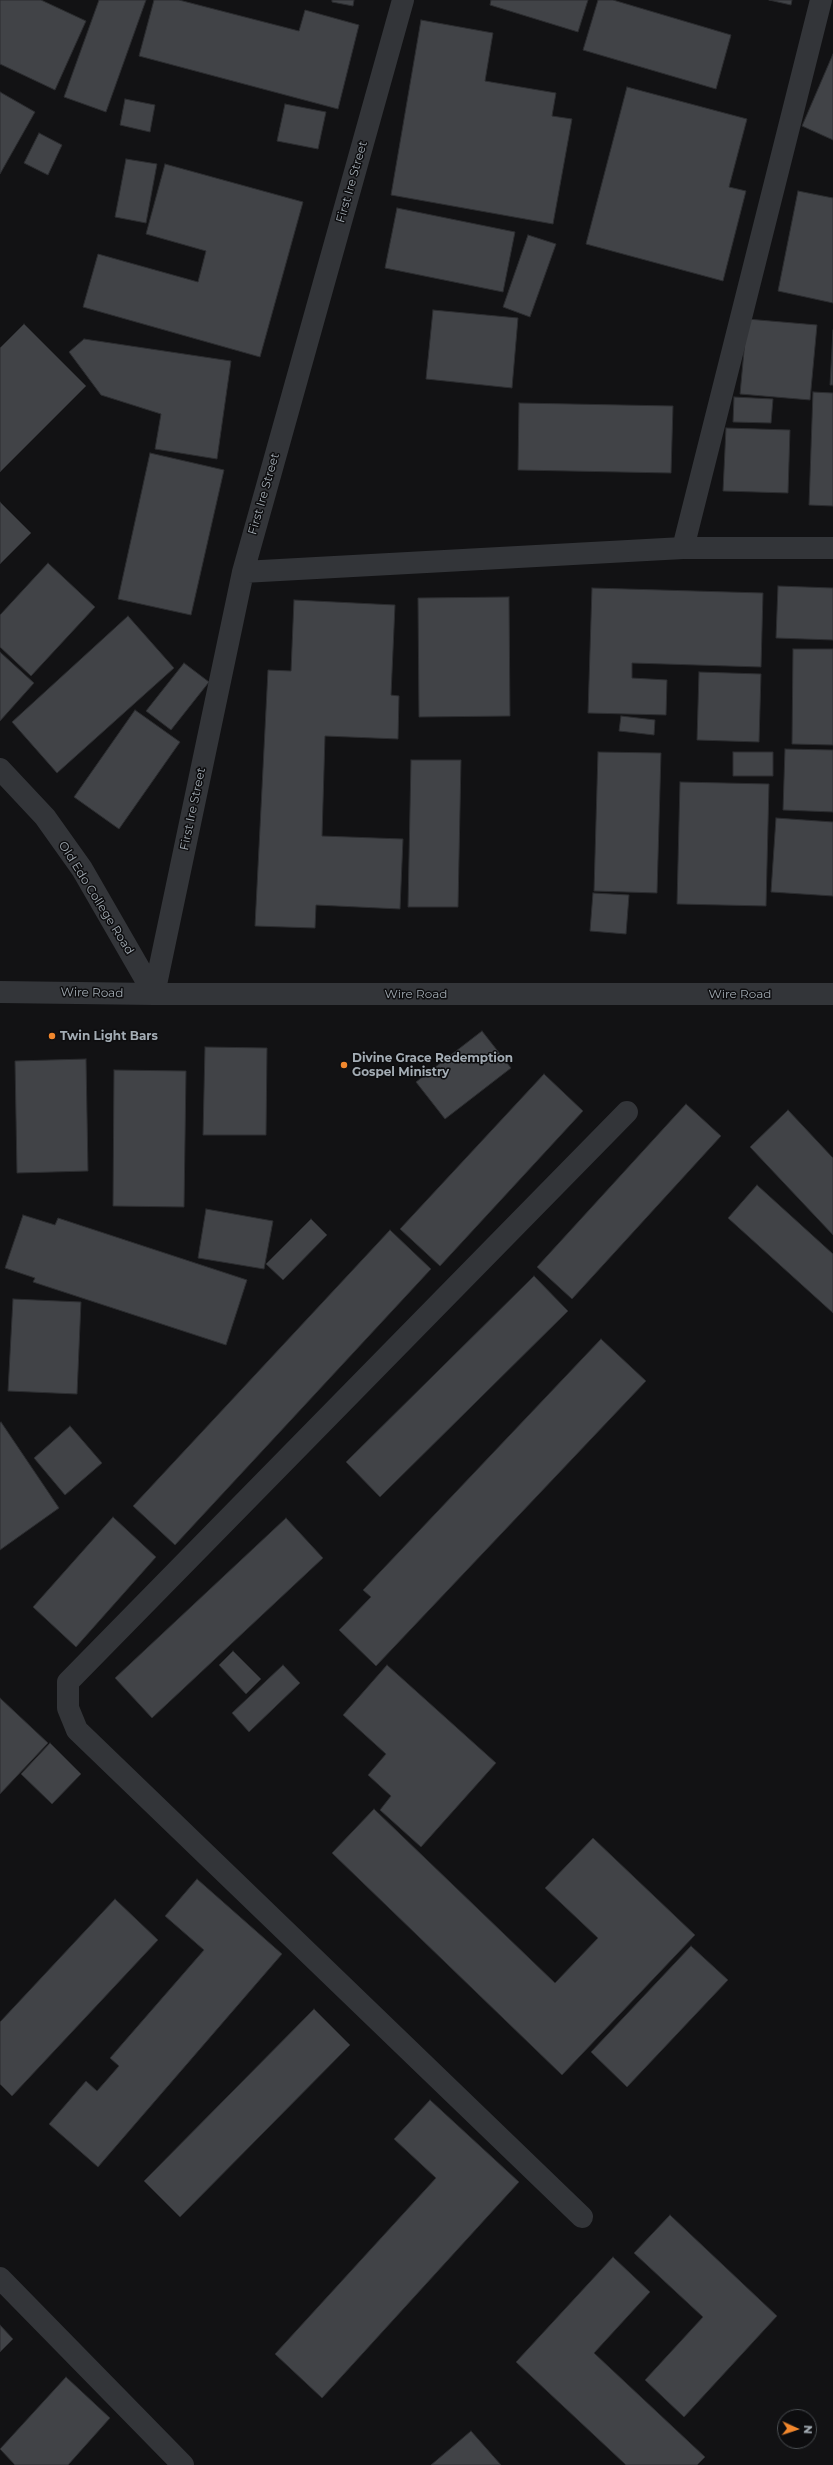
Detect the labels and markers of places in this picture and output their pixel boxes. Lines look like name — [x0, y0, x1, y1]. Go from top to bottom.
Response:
place label: Twin Light Bars — [60, 1029, 158, 1043]
marker: Twin Light Bars — [47, 1031, 57, 1041]
place label: Divine Grace Redemption Gospel Ministry — [352, 1051, 513, 1079]
marker: Divine Grace Redemption Gospel Ministry — [339, 1060, 349, 1070]

